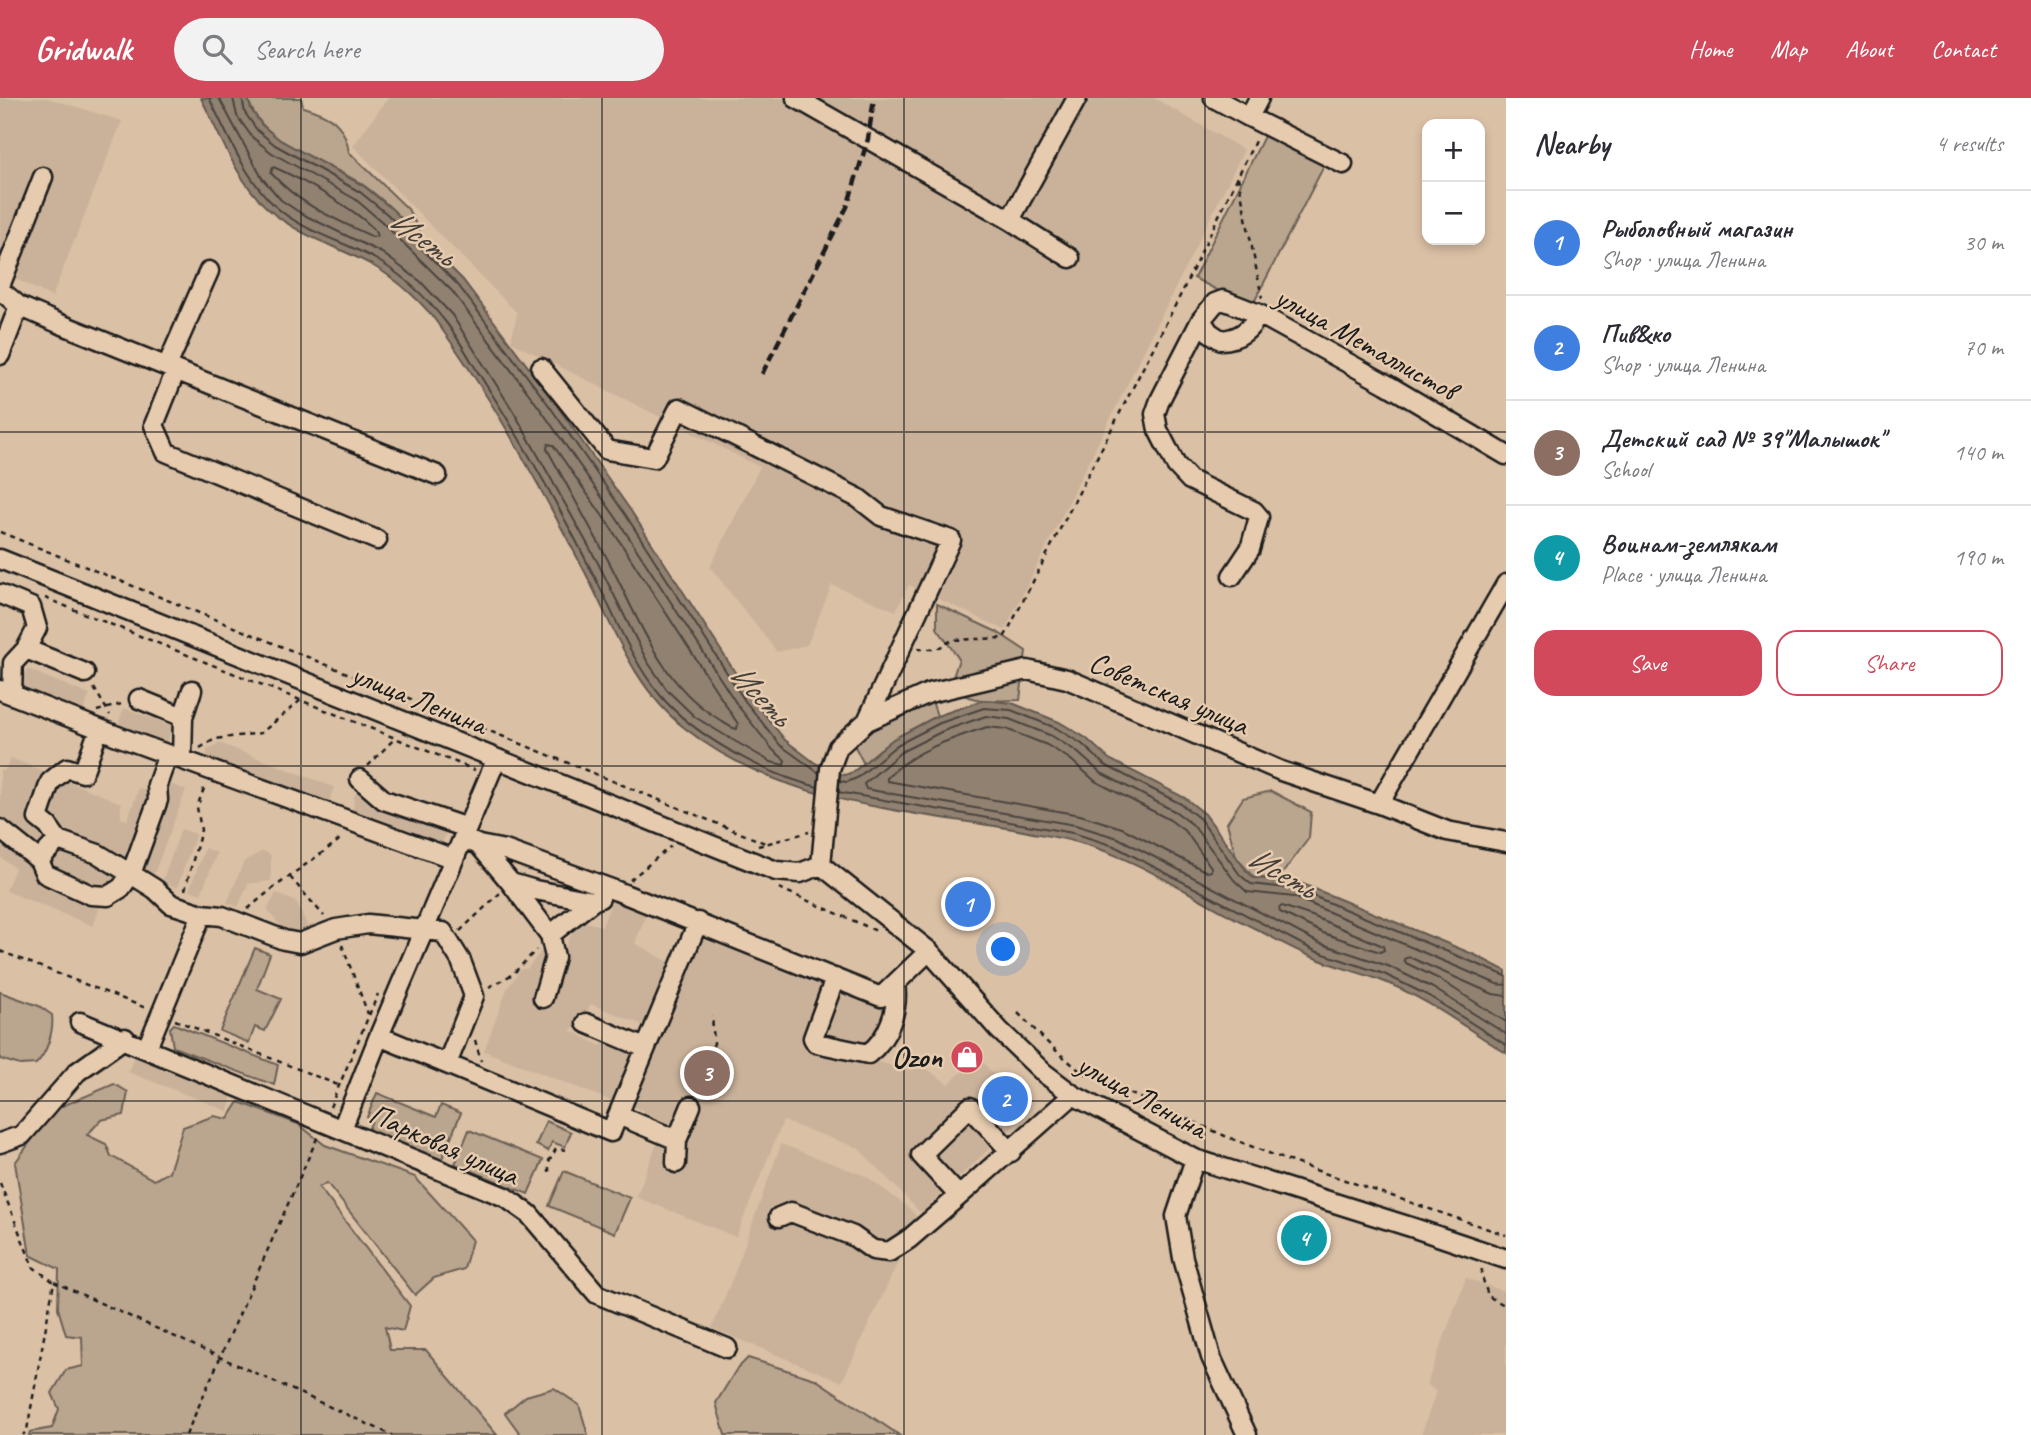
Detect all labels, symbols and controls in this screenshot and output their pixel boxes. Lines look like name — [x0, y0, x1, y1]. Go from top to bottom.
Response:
search box — [174, 18, 664, 81]
text: Gridwalk — [35, 28, 132, 70]
icon: search — [198, 30, 236, 68]
text: Search here — [254, 33, 360, 66]
text: Home — [1689, 34, 1732, 64]
text: Map — [1770, 34, 1807, 64]
text: About — [1845, 34, 1893, 64]
text: Contact — [1931, 34, 1996, 64]
map controls — [1422, 119, 1485, 245]
button: + — [1422, 119, 1485, 182]
text: Nearby — [1534, 125, 1610, 163]
text: 4 results — [1936, 129, 2003, 158]
button: − — [1422, 182, 1485, 245]
water label: Исеть — [382, 200, 466, 277]
text: Рыболовный магазин — [1601, 212, 1793, 245]
text: 1 — [1552, 228, 1562, 257]
text: 30 m — [1964, 228, 2003, 257]
text: Shop · улица Ленина — [1601, 245, 1765, 274]
street label: улица Металлистов — [1267, 277, 1468, 411]
text: Пив&ко — [1601, 317, 1670, 350]
text: 2 — [1552, 333, 1562, 362]
text: 70 m — [1964, 333, 2003, 362]
text: Shop · улица Ленина — [1601, 350, 1765, 379]
text: Детский сад № 39"Малышок" — [1601, 422, 1885, 455]
text: 3 — [1552, 438, 1562, 467]
text: 140 m — [1954, 438, 2003, 467]
text: School — [1601, 455, 1650, 484]
text: Воинам-землякам — [1601, 527, 1776, 560]
text: 4 — [1552, 543, 1562, 572]
text: 190 m — [1954, 543, 2003, 572]
text: Place · улица Ленина — [1601, 560, 1766, 589]
button: Save — [1534, 630, 1762, 696]
button: Share — [1776, 630, 2003, 696]
street label: Советская улица — [1084, 642, 1256, 744]
street label: улица Ленина — [344, 654, 495, 744]
water label: Исеть — [721, 654, 802, 737]
water label: Исеть — [1241, 837, 1326, 909]
pin: 1 — [945, 878, 991, 930]
your location — [986, 932, 1020, 966]
place label: Ozon — [892, 1038, 943, 1076]
shop icon: Ozon — [948, 1038, 986, 1076]
street label: улица Ленина — [1069, 1044, 1216, 1148]
pin: 3 — [684, 1047, 730, 1099]
pin: 2 — [982, 1073, 1028, 1125]
street label: Парковая улица — [363, 1094, 526, 1195]
pin: 4 — [1281, 1212, 1327, 1264]

